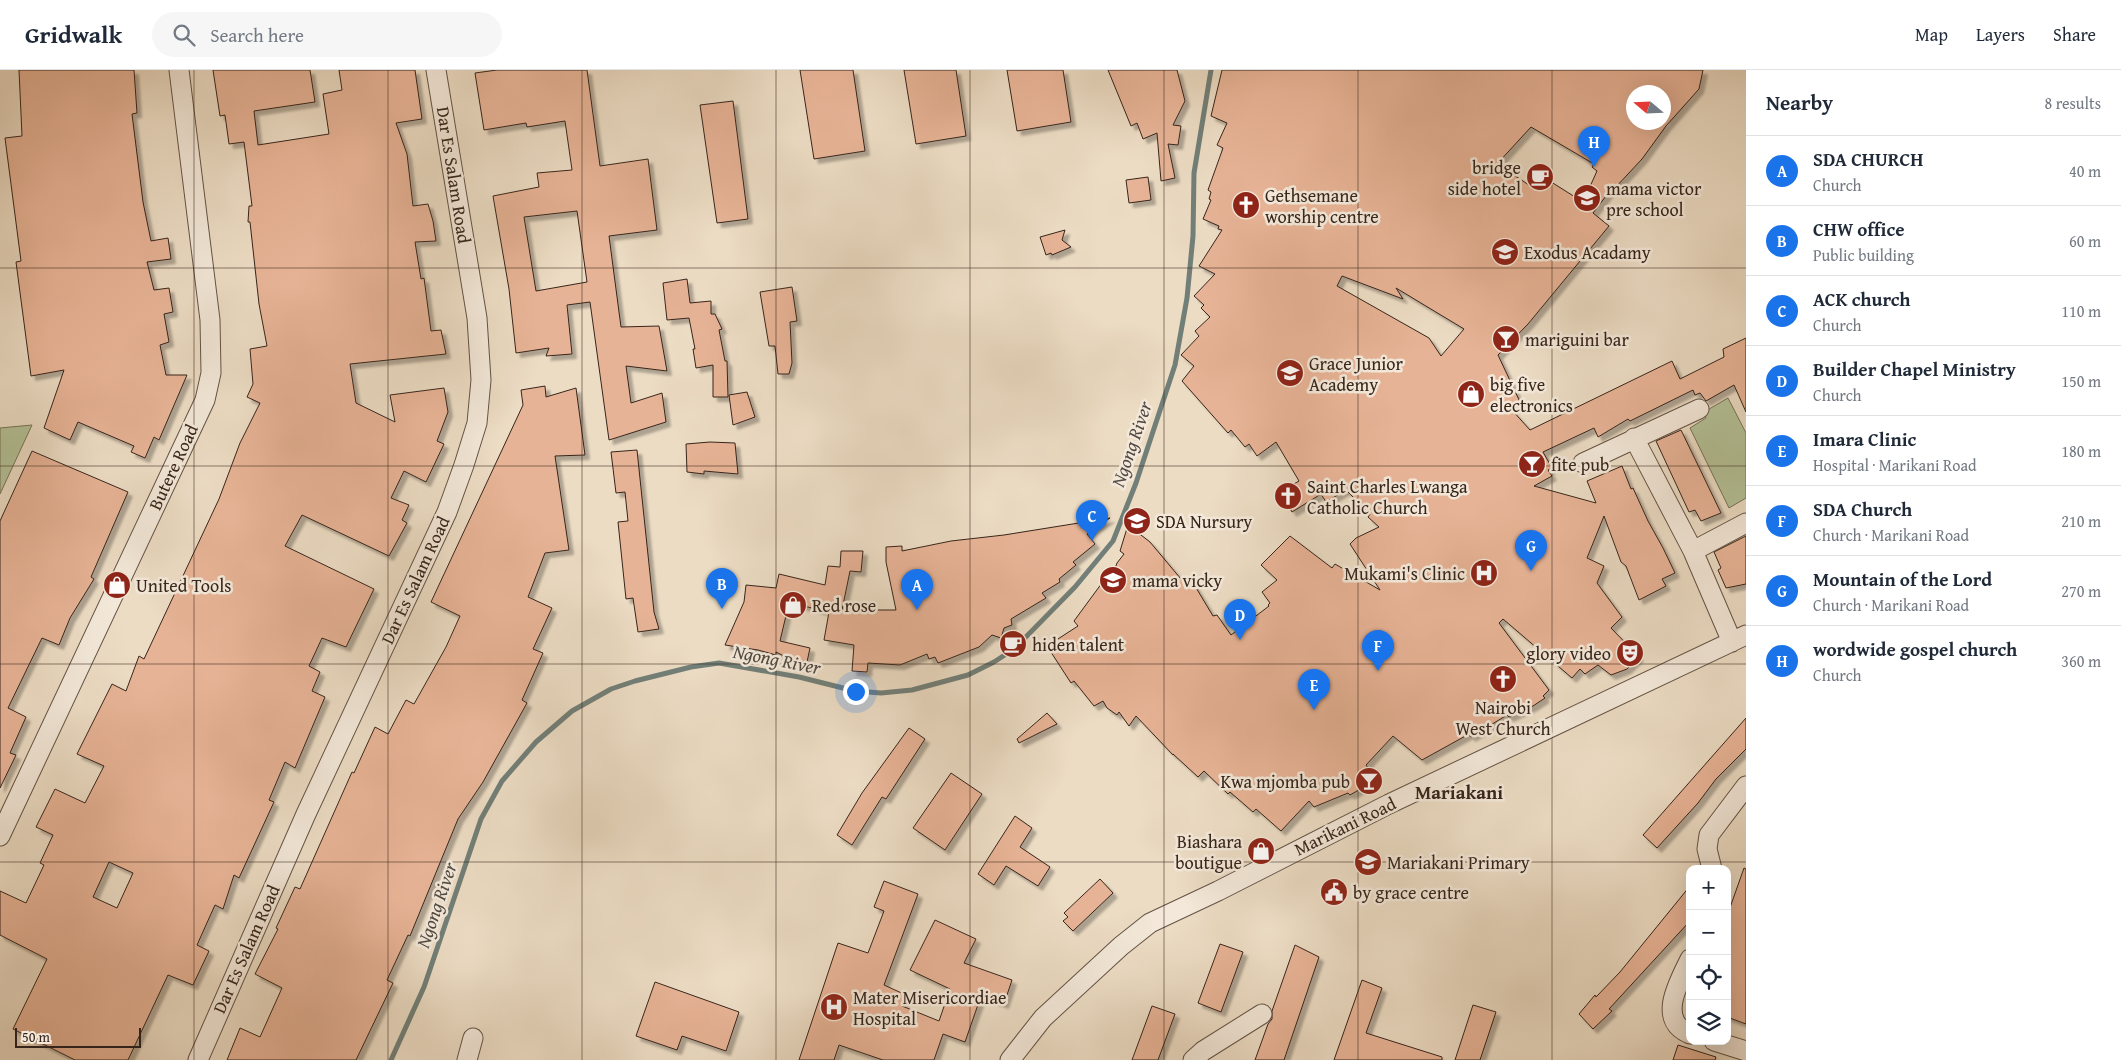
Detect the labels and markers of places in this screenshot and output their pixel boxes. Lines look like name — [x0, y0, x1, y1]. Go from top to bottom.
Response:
pin: H — [1578, 126, 1610, 167]
place label: bridge side hotel — [1448, 154, 1521, 202]
cafe icon: bridge side hotel — [1525, 162, 1555, 192]
place label: mama victor pre school — [1606, 175, 1702, 223]
place label: Gethsemane worship centre — [1265, 182, 1379, 230]
school or university icon: mama victor pre school — [1572, 183, 1602, 213]
church icon: Gethsemane worship centre — [1231, 190, 1261, 220]
school or university icon: Exodus Acadamy — [1490, 237, 1520, 267]
place label: Exodus Acadamy — [1524, 239, 1651, 266]
bar icon: mariguini bar — [1491, 324, 1521, 354]
place label: mariguini bar — [1525, 326, 1629, 353]
place label: Grace Junior Academy — [1309, 350, 1404, 398]
school or university icon: Grace Junior Academy — [1275, 358, 1305, 388]
place label: big five electronics — [1490, 371, 1573, 419]
shop icon: big five electronics — [1456, 379, 1486, 409]
bar icon: fite pub — [1517, 449, 1547, 479]
place label: fite pub — [1551, 451, 1609, 478]
place label: Saint Charles Lwanga Catholic Church — [1307, 473, 1468, 521]
church icon: Saint Charles Lwanga Catholic Church — [1273, 481, 1303, 511]
pin: C — [1076, 500, 1108, 541]
school or university icon: SDA Nursury — [1122, 506, 1152, 536]
place label: SDA Nursury — [1156, 508, 1252, 535]
pin: G — [1515, 530, 1547, 571]
hospital icon: Mukami's Clinic — [1469, 558, 1499, 588]
place label: Mukami's Clinic — [1344, 560, 1465, 587]
school or university icon: mama vicky — [1098, 565, 1128, 595]
place label: mama vicky — [1132, 567, 1222, 594]
pin: B — [706, 568, 738, 609]
pin: A — [901, 569, 933, 610]
shop icon: United Tools — [102, 570, 132, 600]
place label: United Tools — [136, 572, 231, 599]
shop icon: Red rose — [778, 590, 808, 620]
place label: Red rose — [812, 592, 876, 619]
pin: D — [1224, 599, 1256, 640]
cafe icon: hiden talent — [998, 629, 1028, 659]
pin: F — [1362, 630, 1394, 671]
place label: hiden talent — [1032, 631, 1125, 658]
theatre icon: glory video — [1615, 638, 1645, 668]
place label: glory video — [1526, 640, 1611, 667]
church icon: Nairobi West Church — [1488, 664, 1518, 694]
pin: E — [1298, 669, 1330, 710]
place label: Nairobi West Church — [1455, 694, 1551, 742]
bar icon: Kwa mjomba pub — [1354, 766, 1384, 796]
place label: Kwa mjomba pub — [1220, 768, 1350, 795]
place label: Biashara boutigue — [1175, 828, 1242, 876]
shop icon: Biashara boutigue — [1246, 836, 1276, 866]
school or university icon: Mariakani Primary — [1353, 847, 1383, 877]
place label: Mariakani Primary — [1387, 849, 1530, 876]
public building icon: by grace centre — [1319, 877, 1349, 907]
place label: by grace centre — [1353, 879, 1469, 906]
place label: Mater Misericordiae Hospital — [853, 984, 1006, 1032]
hospital icon: Mater Misericordiae Hospital — [819, 992, 849, 1022]

